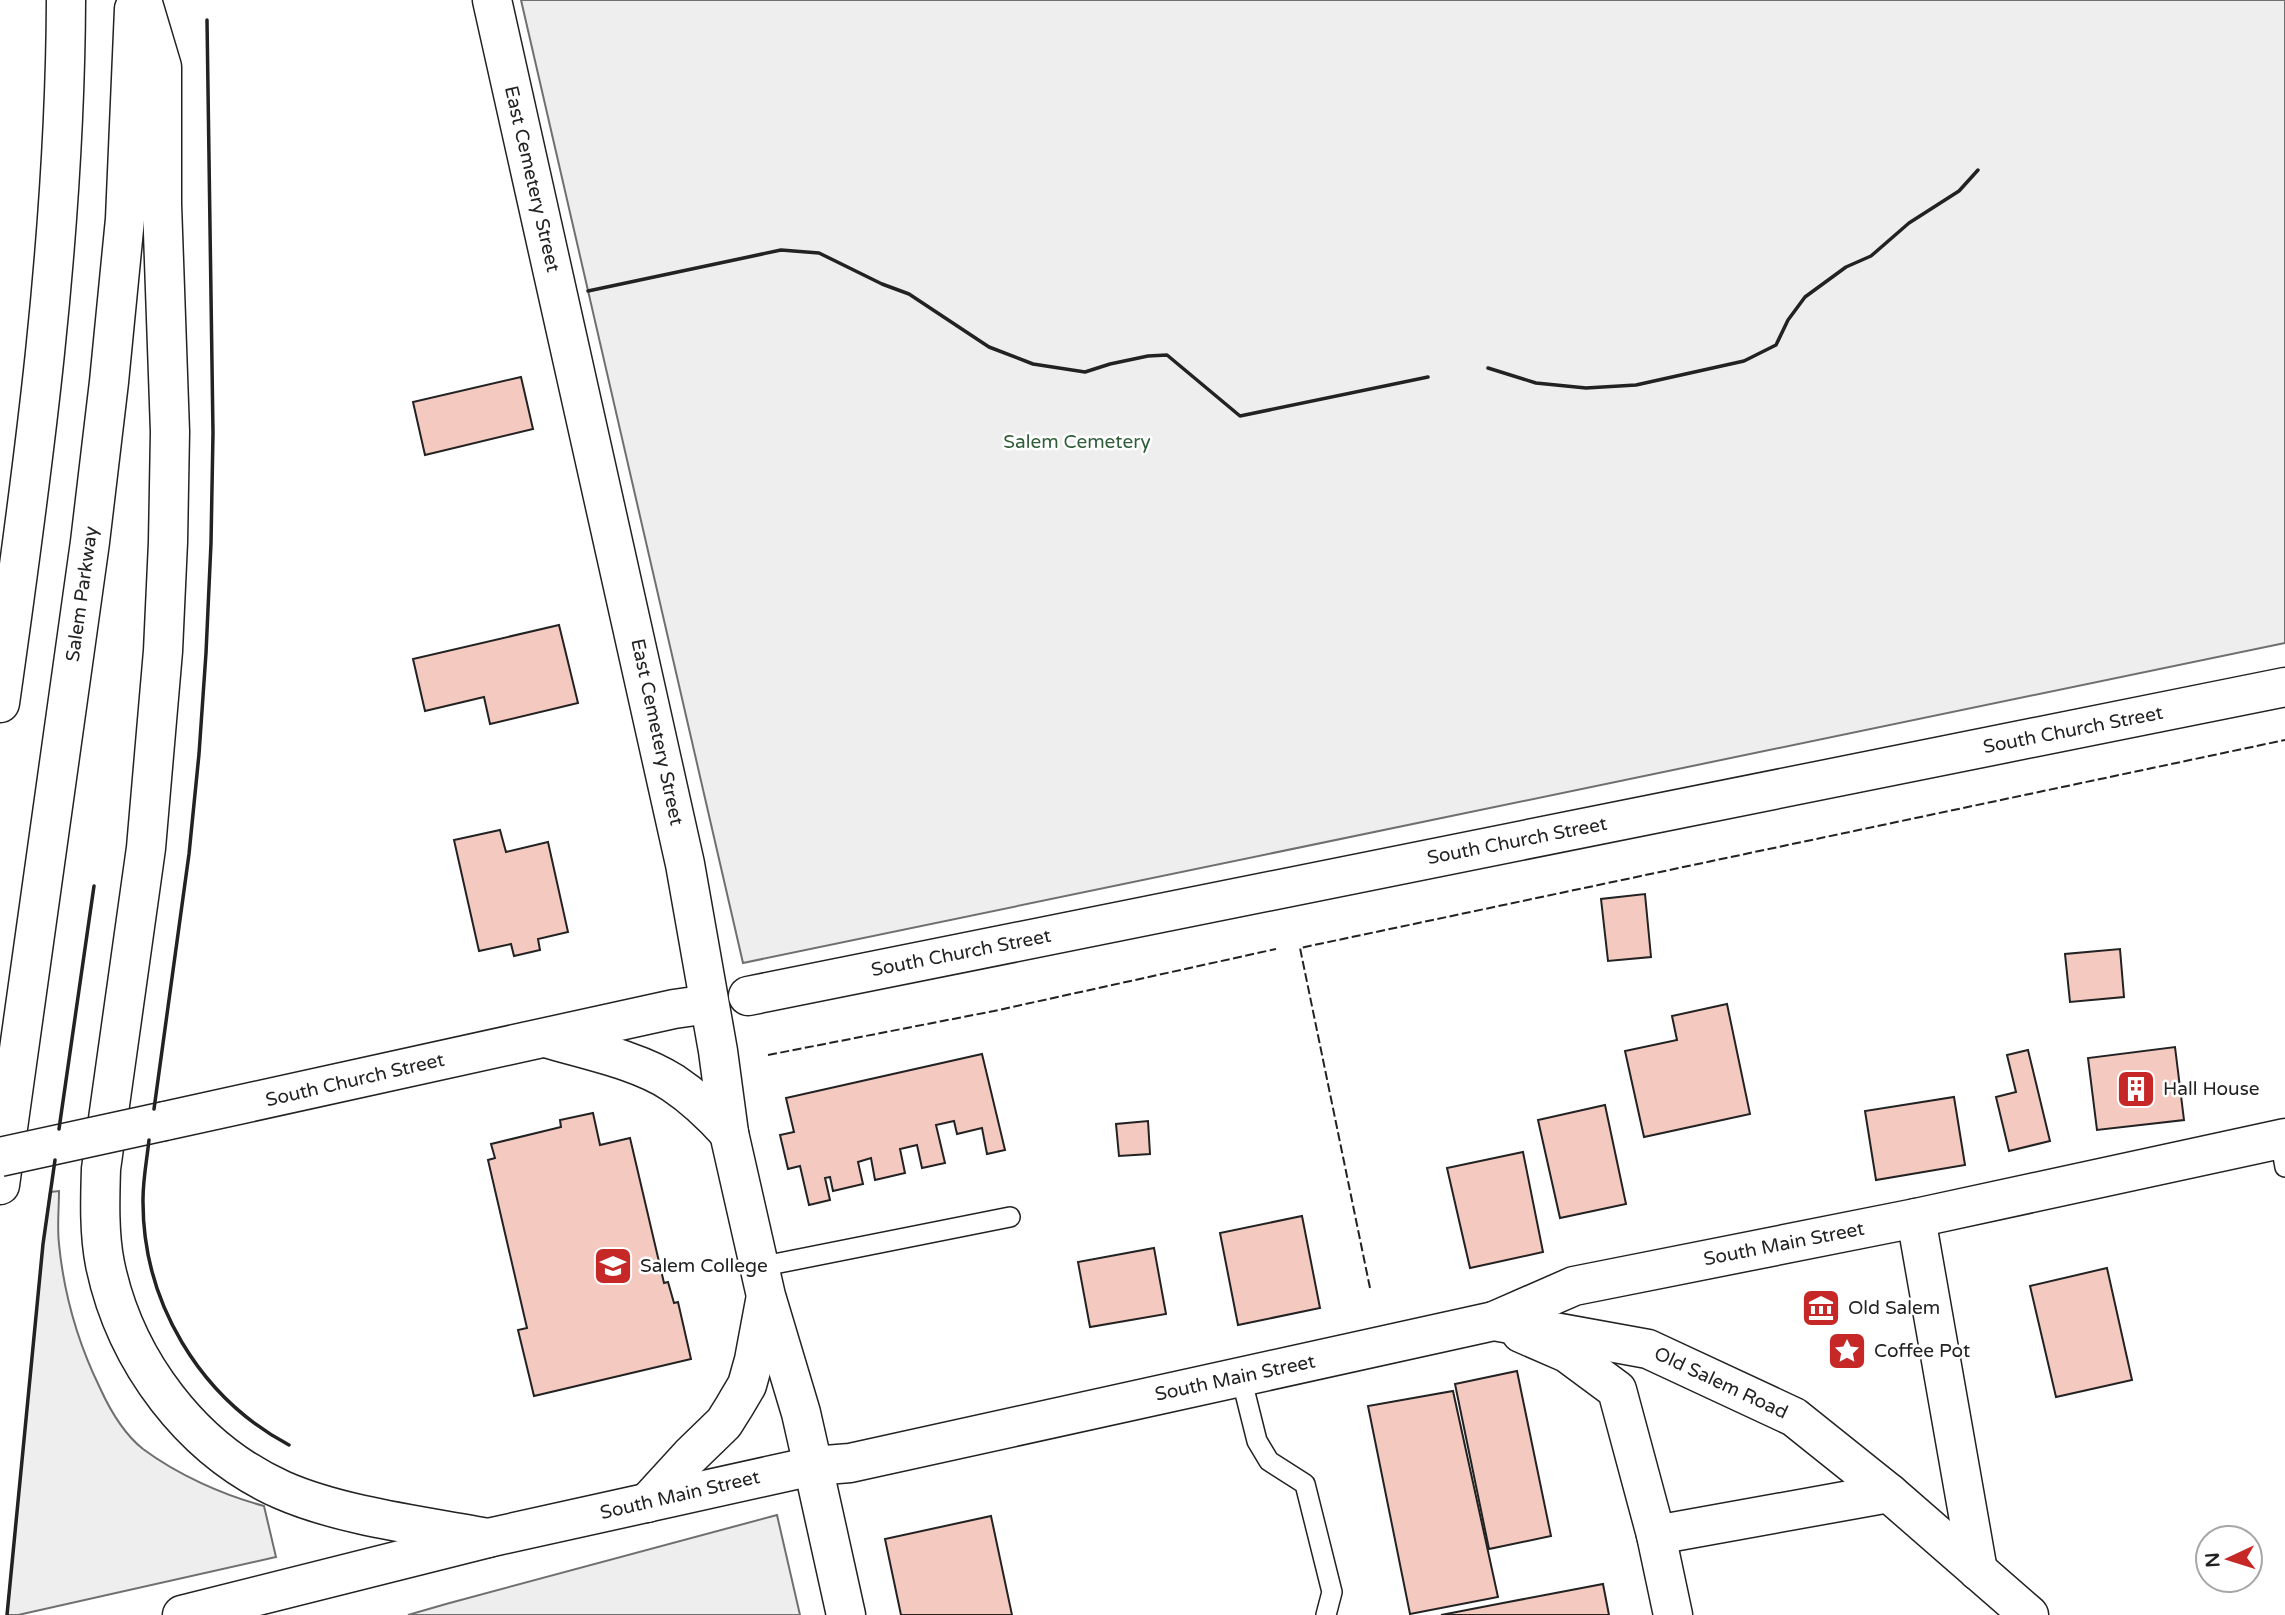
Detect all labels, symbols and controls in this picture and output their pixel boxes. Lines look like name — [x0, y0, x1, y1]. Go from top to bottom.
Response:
street label: East Cemetery Street — [500, 84, 564, 274]
park label: Salem Cemetery — [1003, 431, 1151, 453]
street label: Salem Parkway — [62, 525, 102, 663]
street label: East Cemetery Street — [626, 637, 688, 827]
street label: South Church Street — [1981, 702, 2165, 758]
street label: South Church Street — [1425, 813, 1609, 869]
street label: South Church Street — [869, 925, 1053, 981]
street label: South Church Street — [263, 1049, 447, 1111]
building icon: Hall House — [2115, 1068, 2157, 1110]
place label: Hall House — [2163, 1078, 2260, 1100]
street label: South Main Street — [1702, 1218, 1866, 1270]
school or university icon: Salem College — [592, 1245, 634, 1287]
place label: Salem College — [640, 1255, 768, 1277]
museum icon: Old Salem — [1800, 1287, 1842, 1329]
place label: Old Salem — [1848, 1297, 1940, 1319]
place icon: Coffee Pot — [1826, 1330, 1868, 1372]
place label: Coffee Pot — [1874, 1340, 1970, 1362]
street label: Old Salem Road — [1651, 1342, 1791, 1424]
street label: South Main Street — [1153, 1350, 1317, 1406]
street label: South Main Street — [598, 1466, 762, 1524]
north arrow — [2194, 1524, 2264, 1594]
text: N — [2202, 1552, 2225, 1568]

